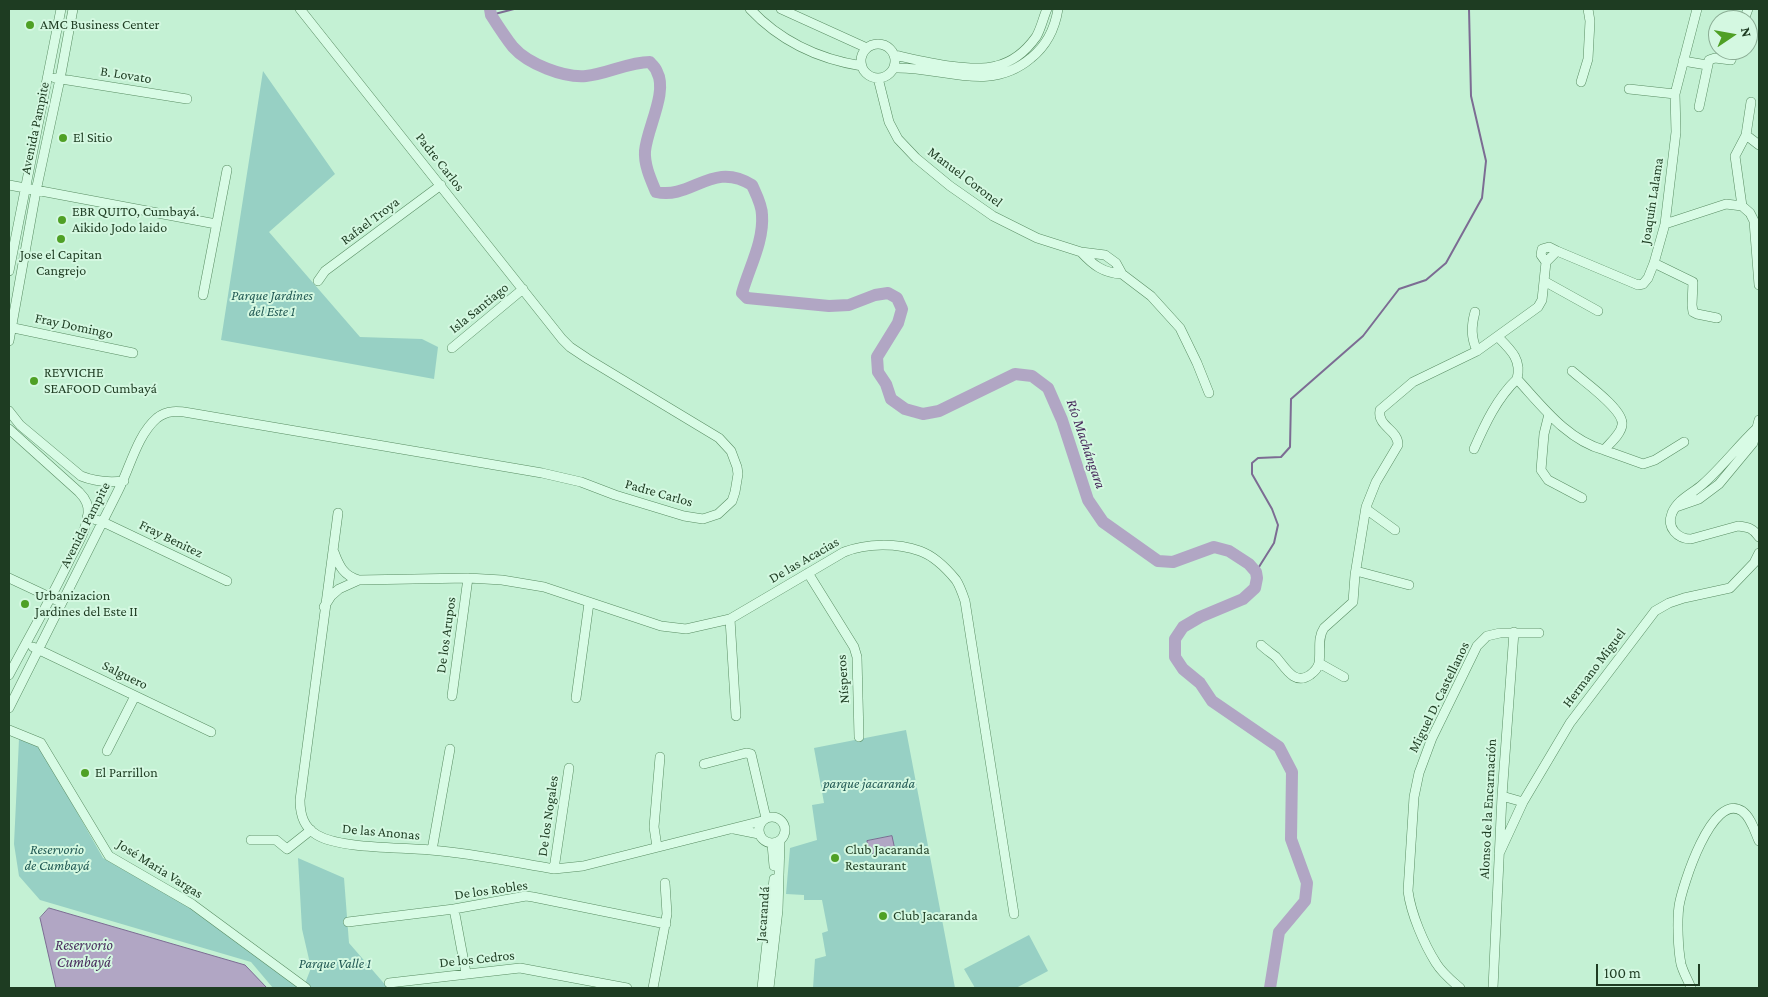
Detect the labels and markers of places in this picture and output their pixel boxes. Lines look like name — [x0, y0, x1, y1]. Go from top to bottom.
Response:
place label: AMC Business Center — [40, 17, 160, 33]
marker: AMC Business Center — [24, 19, 36, 31]
place label: El Sitio — [73, 130, 112, 146]
marker: El Sitio — [57, 132, 69, 144]
place label: EBR QUITO, Cumbayá. Aikido Jodo laido — [72, 204, 199, 236]
marker: EBR QUITO, Cumbayá. Aikido Jodo laido — [56, 214, 68, 226]
marker: Jose el Capitan Cangrejo — [55, 233, 67, 245]
place label: Jose el Capitan Cangrejo — [20, 247, 102, 280]
place label: REYVICHE SEAFOOD Cumbayá — [44, 365, 157, 398]
marker: REYVICHE SEAFOOD Cumbayá — [28, 375, 40, 387]
place label: Urbanizacion Jardines del Este II — [35, 588, 138, 620]
marker: Urbanizacion Jardines del Este II — [19, 598, 31, 610]
place label: El Parrillon — [95, 765, 158, 781]
marker: El Parrillon — [79, 767, 91, 779]
place label: Club Jacaranda Restaurant — [845, 842, 930, 874]
marker: Club Jacaranda Restaurant — [829, 852, 841, 864]
place label: Club Jacaranda — [893, 908, 978, 924]
marker: Club Jacaranda — [877, 910, 889, 922]

